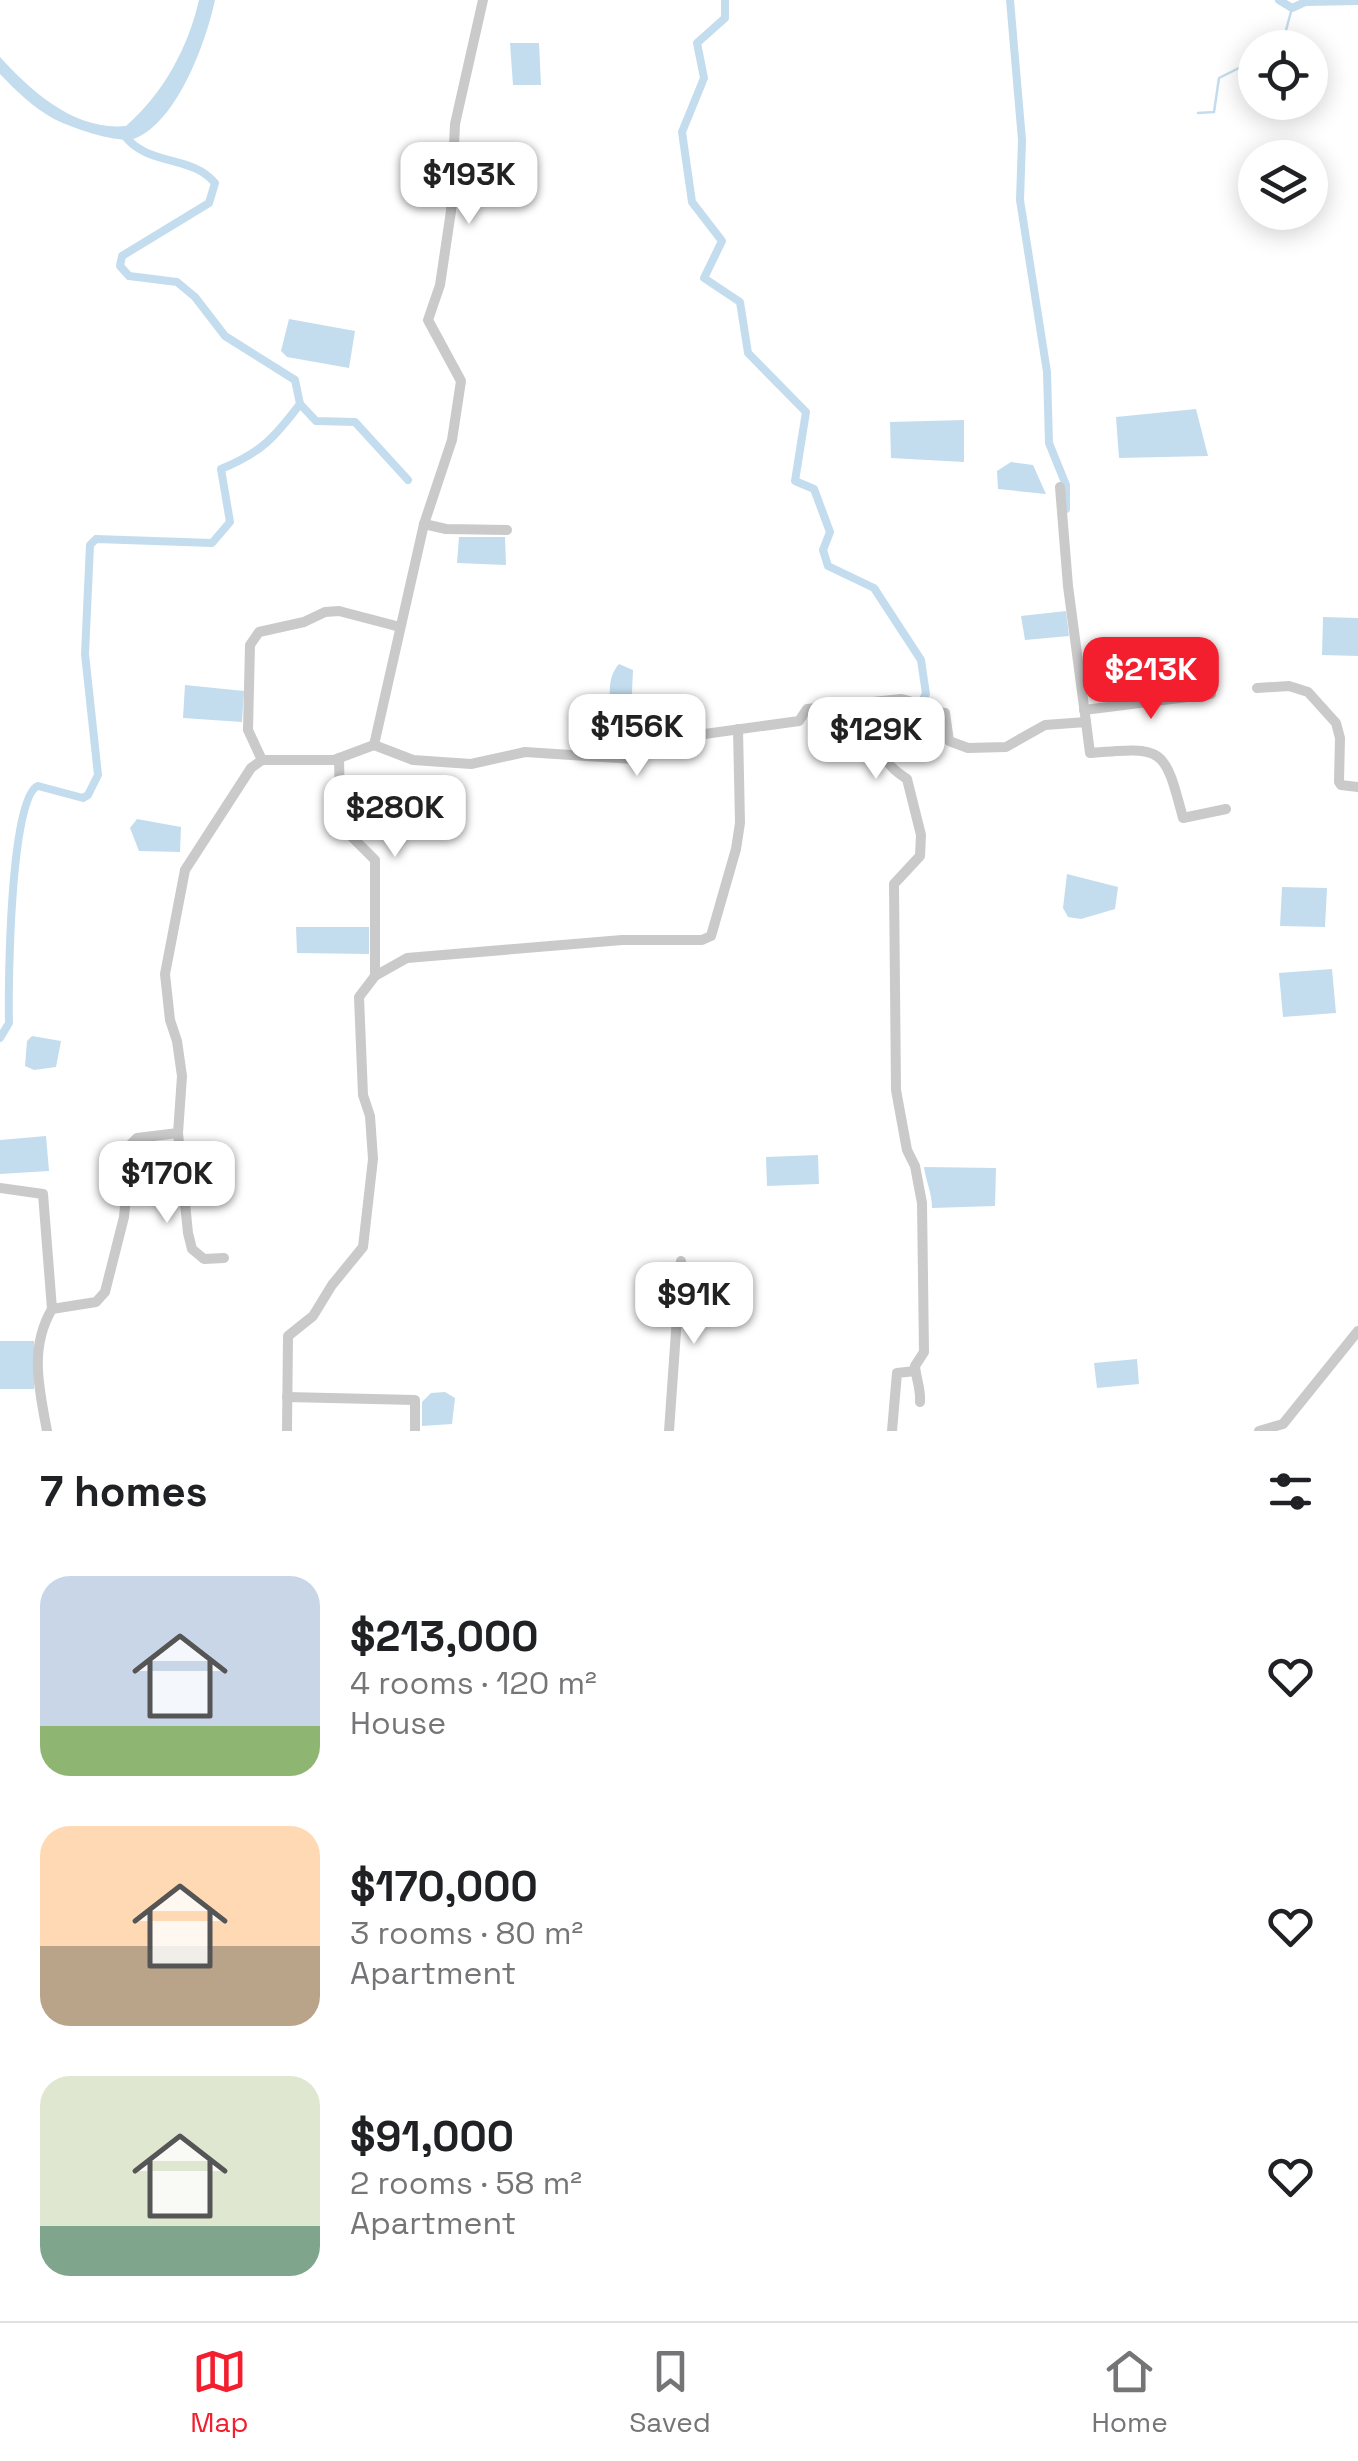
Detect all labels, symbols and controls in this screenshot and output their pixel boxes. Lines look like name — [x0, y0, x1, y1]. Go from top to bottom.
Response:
map controls — [1238, 30, 1328, 230]
button: locate — [1238, 30, 1328, 120]
button: layers — [1238, 140, 1328, 230]
pin: $193K — [399, 142, 539, 227]
text: $193K — [422, 154, 516, 194]
pin: $213K — [1081, 637, 1221, 722]
text: $213K — [1105, 649, 1197, 689]
pin: $156K — [567, 694, 707, 779]
pin: $129K — [806, 697, 946, 782]
text: $156K — [591, 706, 683, 746]
text: $129K — [830, 709, 922, 749]
pin: $280K — [325, 775, 465, 860]
text: $280K — [346, 787, 444, 827]
pin: $170K — [97, 1141, 237, 1226]
text: $170K — [121, 1153, 213, 1193]
pin: $91K — [635, 1262, 753, 1347]
text: $91K — [657, 1274, 731, 1314]
icon: filters — [1263, 1464, 1318, 1519]
text: 7 homes — [40, 1465, 208, 1518]
text: $213,000 — [350, 1610, 538, 1663]
icon: home — [120, 1616, 240, 1736]
icon: heart — [1263, 1649, 1318, 1704]
text: 4 rooms · 120 m² — [350, 1663, 597, 1703]
text: House — [350, 1703, 446, 1743]
text: $170,000 — [350, 1860, 538, 1913]
icon: home — [120, 1866, 240, 1986]
icon: heart — [1263, 1899, 1318, 1954]
text: 3 rooms · 80 m² — [350, 1913, 583, 1953]
text: Apartment — [350, 1953, 516, 1993]
text: $91,000 — [350, 2110, 514, 2163]
icon: home — [120, 2116, 240, 2236]
icon: heart — [1263, 2149, 1318, 2204]
text: 2 rooms · 58 m² — [350, 2163, 582, 2203]
text: Apartment — [350, 2203, 516, 2243]
tab: Map — [190, 2344, 249, 2440]
tab: Saved — [629, 2344, 711, 2440]
tab: Home — [1091, 2344, 1168, 2440]

